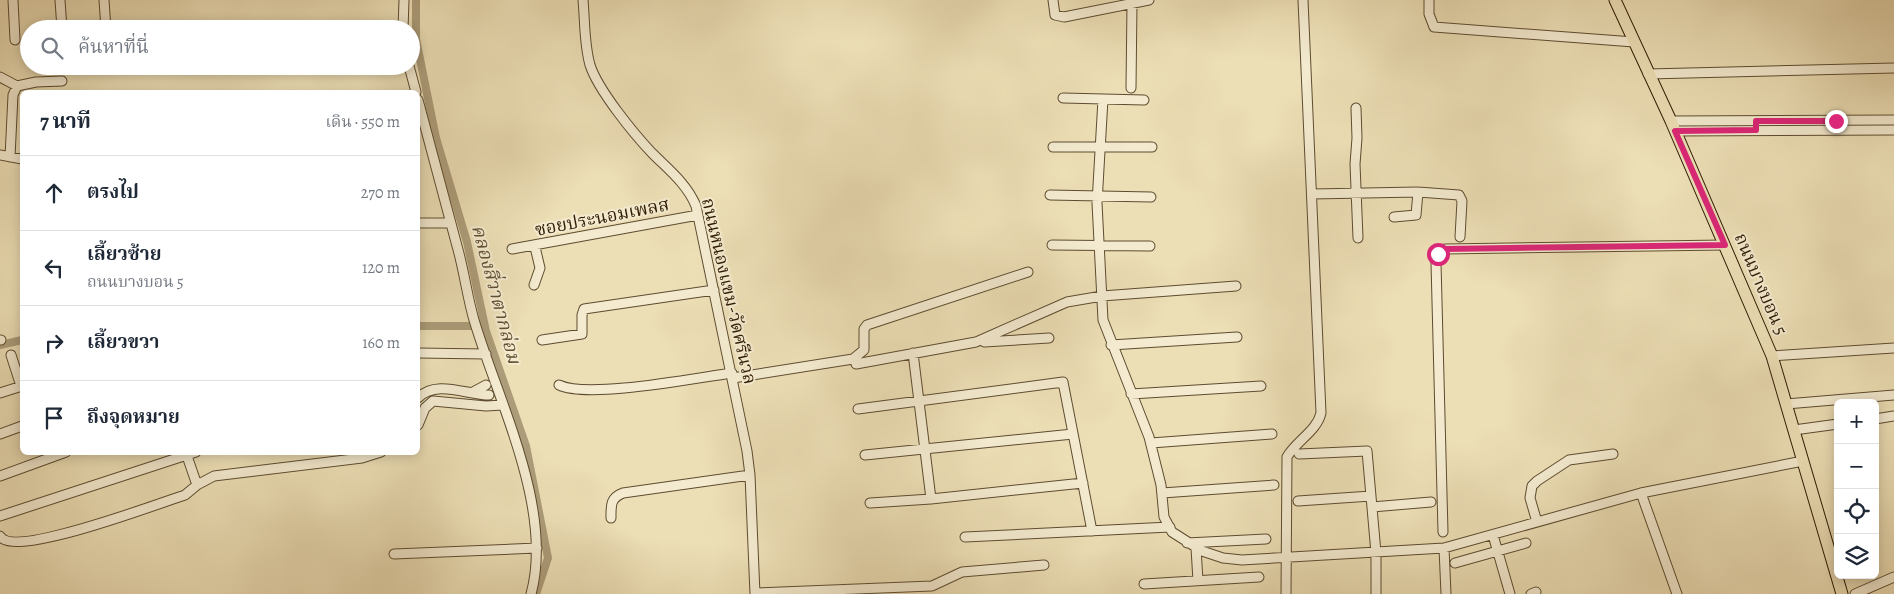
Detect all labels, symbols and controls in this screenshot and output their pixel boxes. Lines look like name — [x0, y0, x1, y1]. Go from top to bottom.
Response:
search box — [20, 20, 420, 75]
icon: search — [38, 34, 66, 62]
text: ค้นหาที่นี่ — [78, 34, 149, 60]
text: 7 นาที — [40, 107, 91, 135]
route end — [1825, 110, 1848, 133]
text: เดิน · 550 m — [325, 111, 400, 133]
icon: ahead — [40, 179, 68, 207]
text: ตรงไป — [87, 179, 139, 205]
text: 270 m — [361, 182, 400, 204]
street label: ซอยประนอมเพลส — [533, 192, 671, 242]
street label: ถนนหนองแขม-วัดศรีนวล — [696, 195, 762, 387]
water label: คลองสี่วาตากล่อม — [465, 221, 529, 368]
street label: ถนนบางบอน 5 — [1729, 229, 1793, 339]
text: เลี้ยวซ้าย — [87, 241, 161, 267]
route start — [1427, 243, 1450, 266]
icon: left — [40, 254, 68, 282]
text: 120 m — [362, 257, 400, 279]
text: ถนนบางบอน 5 — [87, 271, 184, 293]
icon: right — [40, 329, 68, 357]
text: เลี้ยวขวา — [87, 329, 159, 355]
text: 160 m — [362, 332, 400, 354]
map controls — [1834, 399, 1879, 579]
button: + — [1834, 399, 1879, 444]
icon: arrive — [40, 404, 68, 432]
text: ถึงจุดหมาย — [87, 404, 180, 430]
button: − — [1834, 444, 1879, 489]
button: locate — [1834, 489, 1879, 534]
button: layers — [1834, 534, 1879, 579]

